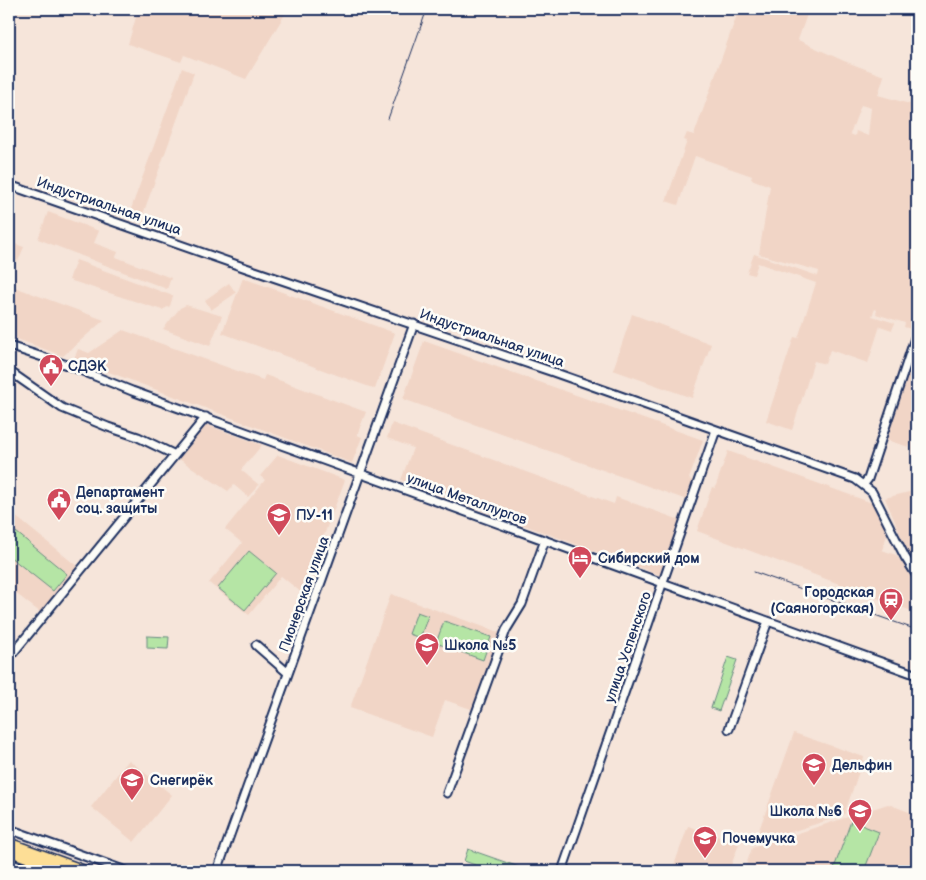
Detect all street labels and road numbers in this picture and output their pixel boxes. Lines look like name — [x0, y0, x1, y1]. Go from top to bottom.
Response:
street label: Индустриальная улица — [34, 173, 184, 239]
street label: Индустриальная улица — [417, 305, 567, 371]
street label: улица Металлургов — [405, 469, 530, 529]
street label: Пионерская улица — [275, 533, 333, 654]
street label: улица Успенского — [601, 589, 655, 705]

